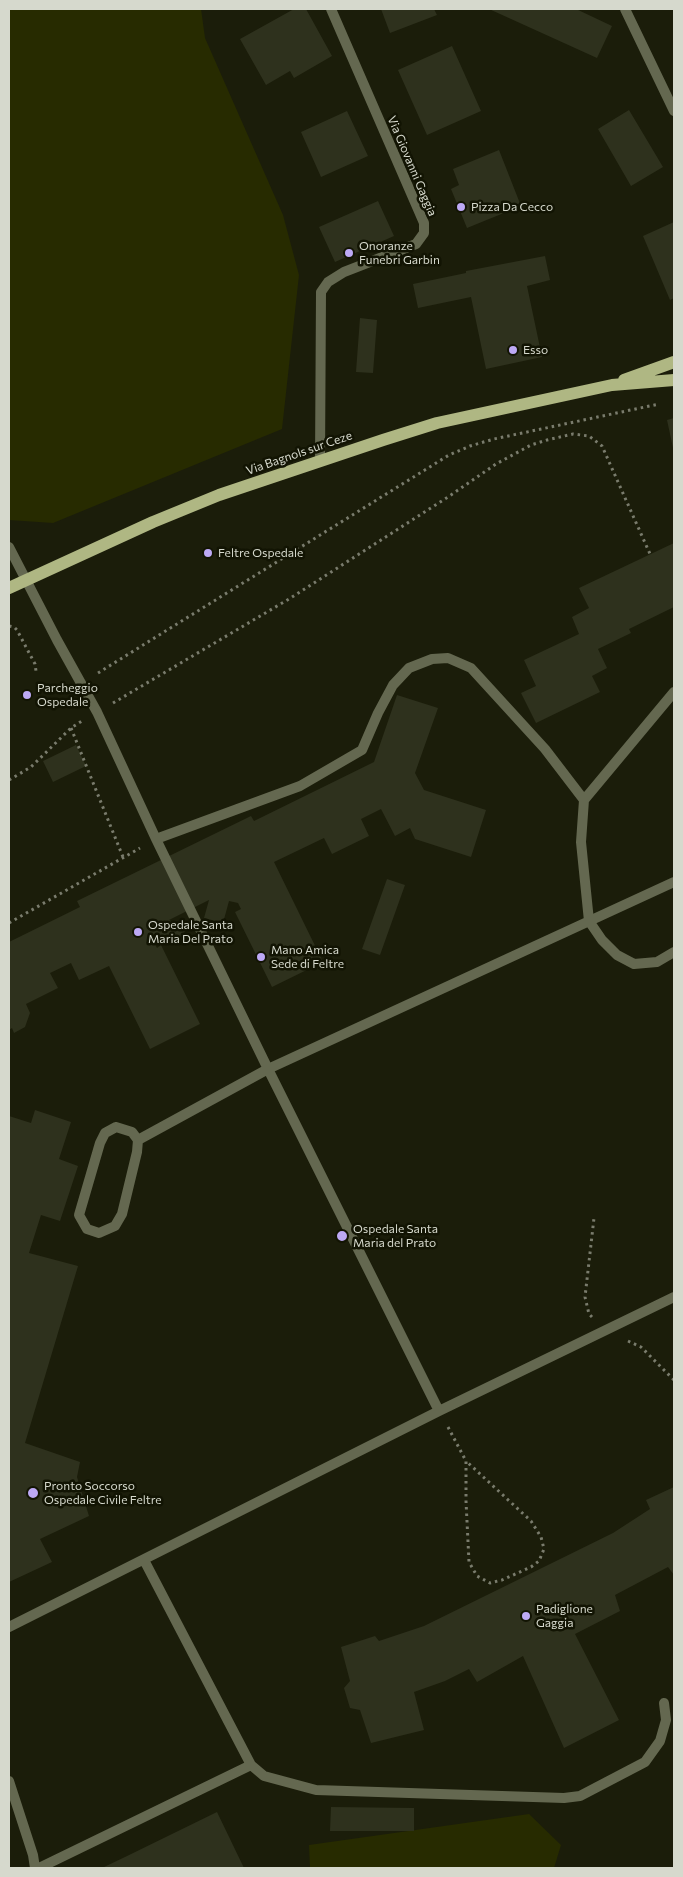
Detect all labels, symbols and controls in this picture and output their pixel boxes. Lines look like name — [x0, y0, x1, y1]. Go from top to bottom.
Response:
street label: Via Giovanni Gaggia — [384, 114, 440, 218]
place label: Pizza Da Cecco — [471, 200, 553, 214]
marker: Pizza Da Cecco — [455, 201, 467, 213]
place label: Onoranze Funebri Garbin — [359, 239, 440, 267]
marker: Onoranze Funebri Garbin — [343, 247, 355, 259]
place label: Esso — [523, 343, 548, 357]
marker: Esso — [507, 344, 519, 356]
street label: Via Bagnols sur Ceze — [244, 428, 354, 478]
place label: Feltre Ospedale — [218, 546, 303, 560]
marker: Feltre Ospedale — [202, 547, 214, 559]
place label: Parcheggio Ospedale — [37, 681, 98, 709]
marker: Parcheggio Ospedale — [21, 689, 33, 701]
place label: Ospedale Santa Maria Del Prato — [148, 918, 233, 946]
marker: Ospedale Santa Maria Del Prato — [132, 926, 144, 938]
place label: Mano Amica Sede di Feltre — [271, 943, 344, 971]
marker: Mano Amica Sede di Feltre — [255, 951, 267, 963]
place label: Ospedale Santa Maria del Prato — [353, 1222, 438, 1250]
marker: Ospedale Santa Maria del Prato — [335, 1229, 349, 1243]
place label: Pronto Soccorso Ospedale Civile Feltre — [44, 1479, 162, 1507]
marker: Pronto Soccorso Ospedale Civile Feltre — [26, 1486, 40, 1500]
place label: Padiglione Gaggia — [536, 1602, 593, 1630]
marker: Padiglione Gaggia — [520, 1610, 532, 1622]

